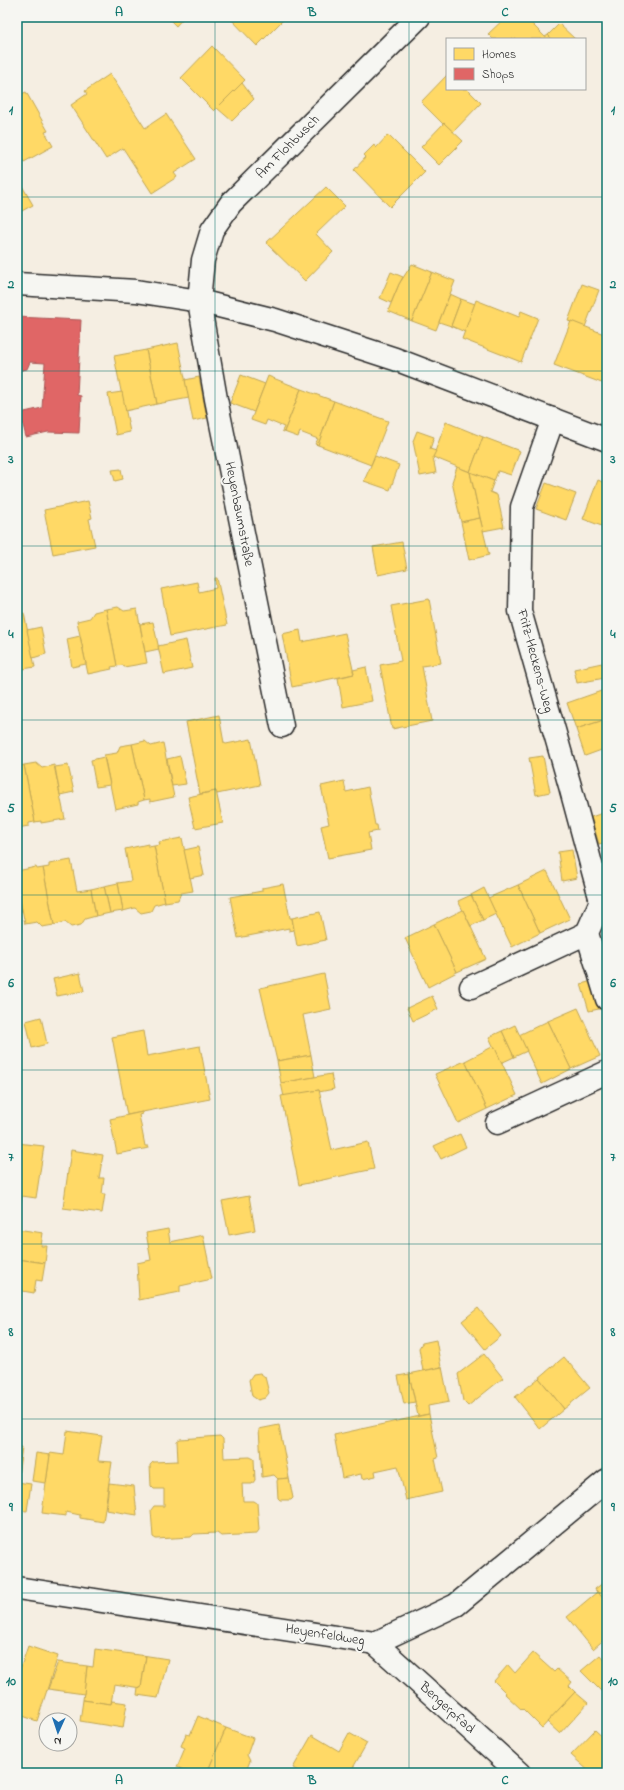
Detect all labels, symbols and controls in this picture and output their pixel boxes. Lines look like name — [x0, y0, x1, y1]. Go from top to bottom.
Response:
text: A — [115, 3, 123, 22]
text: B — [307, 3, 317, 22]
text: C — [501, 3, 509, 22]
legend — [446, 38, 586, 90]
text: Homes — [482, 46, 516, 64]
text: Shops — [482, 66, 514, 84]
text: 1 — [9, 101, 14, 120]
text: 1 — [611, 101, 616, 120]
street label: Am Flohbusch — [251, 110, 325, 184]
text: 2 — [7, 275, 15, 294]
text: 2 — [609, 275, 617, 294]
text: 3 — [7, 450, 14, 469]
text: 3 — [609, 450, 616, 469]
street label: Heyenbaumstraße — [218, 460, 260, 569]
street label: Fritz-Heckens-Weg — [510, 606, 559, 715]
text: 4 — [7, 625, 14, 644]
text: 4 — [609, 625, 616, 644]
text: 5 — [7, 799, 15, 818]
text: 5 — [609, 799, 617, 818]
text: 6 — [7, 974, 14, 993]
text: 6 — [609, 974, 616, 993]
text: 7 — [8, 1148, 14, 1167]
text: 7 — [610, 1148, 616, 1167]
text: 8 — [8, 1323, 14, 1342]
text: 8 — [610, 1323, 616, 1342]
text: 9 — [8, 1498, 14, 1517]
text: 9 — [610, 1498, 616, 1517]
street label: Heyenfeldweg — [284, 1618, 366, 1653]
text: 10 — [6, 1672, 16, 1691]
text: 10 — [608, 1672, 618, 1691]
street label: Bengerpfad — [413, 1676, 480, 1740]
north arrow — [38, 1712, 78, 1752]
text: N — [53, 1733, 62, 1749]
text: A — [115, 1771, 123, 1790]
text: B — [307, 1771, 317, 1790]
text: C — [501, 1771, 509, 1790]

